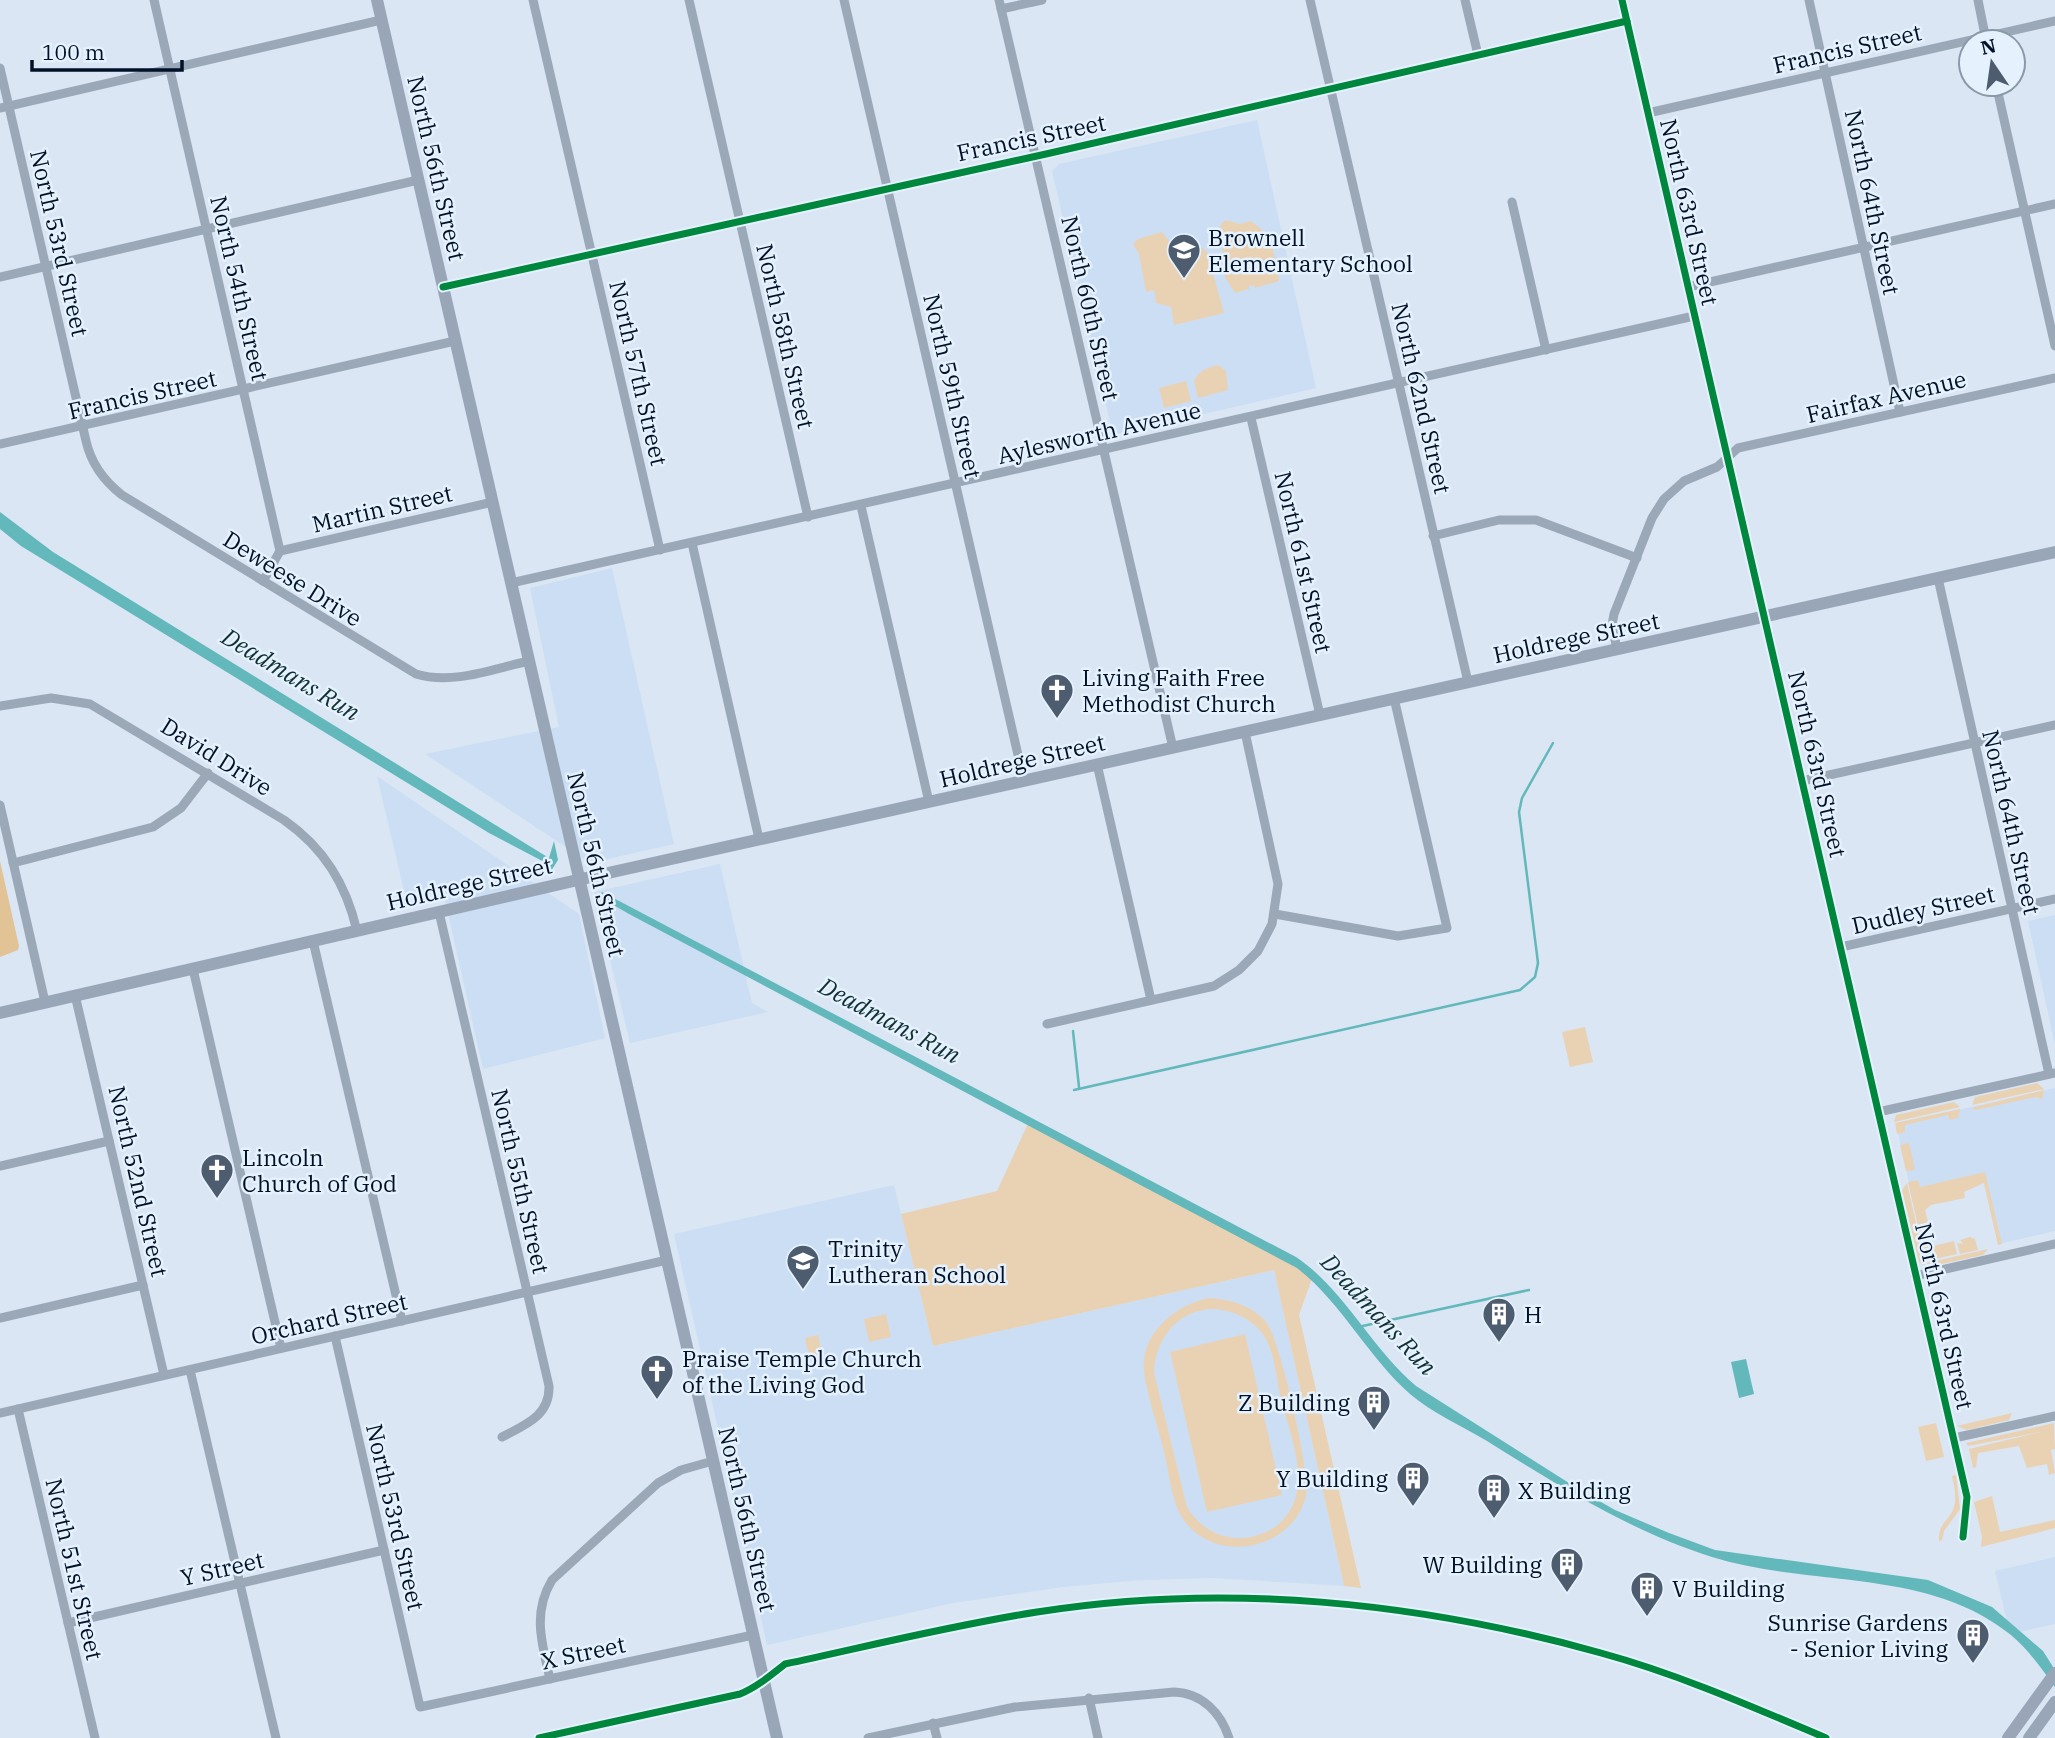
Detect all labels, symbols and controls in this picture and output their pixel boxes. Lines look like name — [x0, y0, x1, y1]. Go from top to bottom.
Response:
street label: Francis Street — [1770, 16, 1924, 80]
scale bar — [32, 28, 182, 72]
north arrow — [1957, 28, 2027, 98]
text: N — [1978, 33, 1998, 60]
text: 100 m — [42, 38, 105, 66]
street label: North 56th Street — [401, 73, 473, 263]
street label: North 64th Street — [1839, 106, 1907, 298]
street label: Francis Street — [954, 107, 1108, 167]
street label: North 63rd Street — [1654, 116, 1726, 308]
street label: North 53rd Street — [24, 147, 96, 339]
street label: North 54th Street — [204, 193, 276, 383]
street label: North 60th Street — [1055, 213, 1127, 403]
place label: Brownell Elementary School — [1208, 222, 1413, 278]
school or university icon: Brownell Elementary School — [1165, 231, 1203, 280]
street label: North 58th Street — [750, 241, 822, 431]
street label: North 57th Street — [603, 278, 675, 468]
street label: North 59th Street — [917, 291, 989, 481]
street label: North 62nd Street — [1385, 300, 1459, 496]
street label: Francis Street — [65, 362, 219, 426]
street label: Fairfax Avenue — [1803, 363, 1969, 429]
street label: Aylesworth Avenue — [994, 394, 1204, 470]
street label: North 61st Street — [1268, 468, 1340, 656]
street label: Martin Street — [309, 477, 455, 539]
street label: Deweese Drive — [218, 523, 368, 633]
street label: Holdrege Street — [1490, 605, 1662, 669]
water label: Deadmans Run — [215, 620, 366, 728]
place label: Living Faith Free Methodist Church — [1082, 662, 1276, 718]
street label: North 63rd Street — [1782, 668, 1854, 860]
church icon: Living Faith Free Methodist Church — [1038, 671, 1076, 720]
street label: David Drive — [156, 710, 278, 802]
street label: Holdrege Street — [936, 726, 1108, 794]
street label: North 64th Street — [1976, 727, 2048, 917]
street label: North 56th Street — [561, 769, 633, 959]
street label: Holdrege Street — [383, 849, 555, 917]
street label: Dudley Street — [1849, 878, 1997, 940]
water label: Deadmans Run — [813, 969, 967, 1071]
street label: North 52nd Street — [102, 1083, 176, 1279]
street label: North 55th Street — [485, 1086, 557, 1276]
place label: Lincoln Church of God — [242, 1142, 397, 1198]
church icon: Lincoln Church of God — [198, 1151, 236, 1200]
street label: North 63rd Street — [1909, 1220, 1981, 1412]
place label: Trinity Lutheran School — [828, 1233, 1006, 1289]
school or university icon: Trinity Lutheran School — [784, 1242, 822, 1291]
water label: Deadmans Run — [1314, 1245, 1444, 1382]
street label: Orchard Street — [248, 1285, 410, 1351]
building icon: H — [1480, 1295, 1518, 1344]
place label: H — [1524, 1299, 1542, 1329]
place label: Praise Temple Church of the Living God — [682, 1343, 922, 1399]
church icon: Praise Temple Church of the Living God — [638, 1352, 676, 1401]
building icon: Z Building — [1355, 1383, 1393, 1432]
place label: Z Building — [1238, 1387, 1350, 1417]
street label: North 53rd Street — [360, 1421, 432, 1613]
street label: North 56th Street — [712, 1424, 784, 1614]
building icon: Y Building — [1394, 1459, 1432, 1508]
place label: Y Building — [1276, 1463, 1388, 1493]
building icon: X Building — [1475, 1471, 1513, 1520]
street label: North 51st Street — [39, 1475, 111, 1663]
place label: X Building — [1518, 1475, 1631, 1505]
street label: Y Street — [177, 1544, 267, 1592]
building icon: W Building — [1548, 1545, 1586, 1594]
place label: W Building — [1422, 1549, 1542, 1579]
building icon: V Building — [1628, 1569, 1666, 1618]
place label: V Building — [1672, 1573, 1785, 1603]
place label: Sunrise Gardens - Senior Living — [1767, 1607, 1948, 1663]
building icon: Sunrise Gardens - Senior Living — [1954, 1616, 1992, 1665]
street label: X Street — [538, 1628, 628, 1676]

